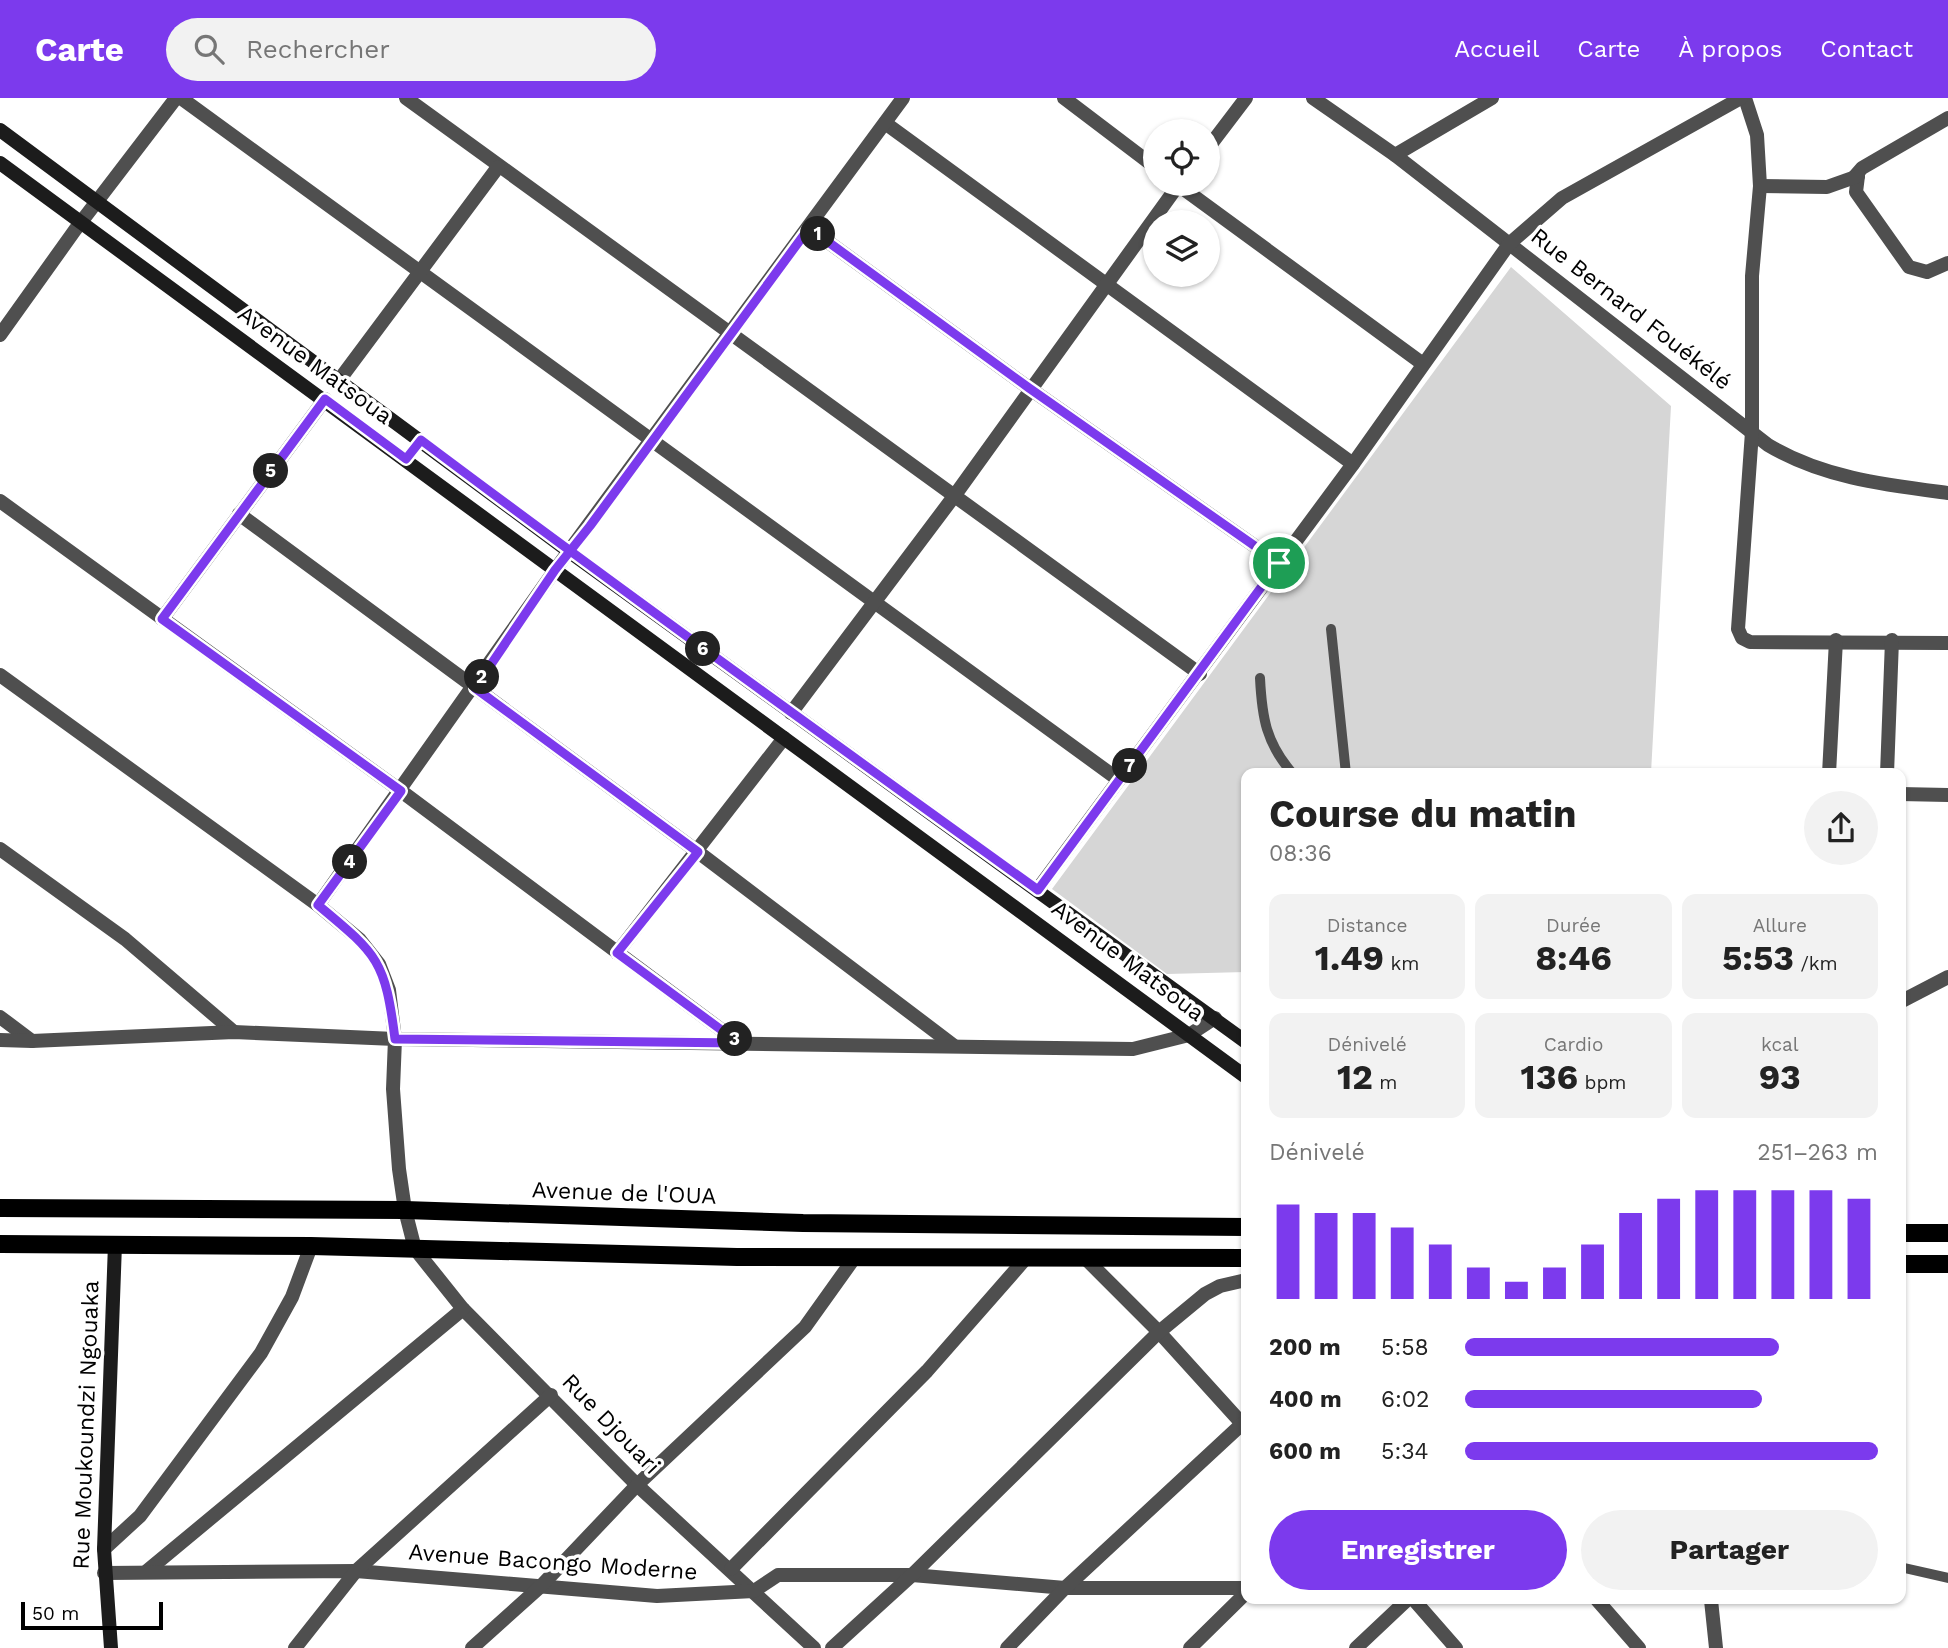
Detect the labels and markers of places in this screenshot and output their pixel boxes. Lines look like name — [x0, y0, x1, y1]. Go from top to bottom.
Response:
pin: 1 — [800, 216, 836, 252]
pin: 5 — [254, 454, 288, 488]
pin — [1249, 533, 1309, 593]
pin: 6 — [686, 632, 720, 666]
pin: 2 — [464, 660, 500, 694]
pin: 7 — [1112, 748, 1148, 784]
pin: 4 — [332, 844, 368, 880]
pin: 3 — [718, 1021, 752, 1056]

